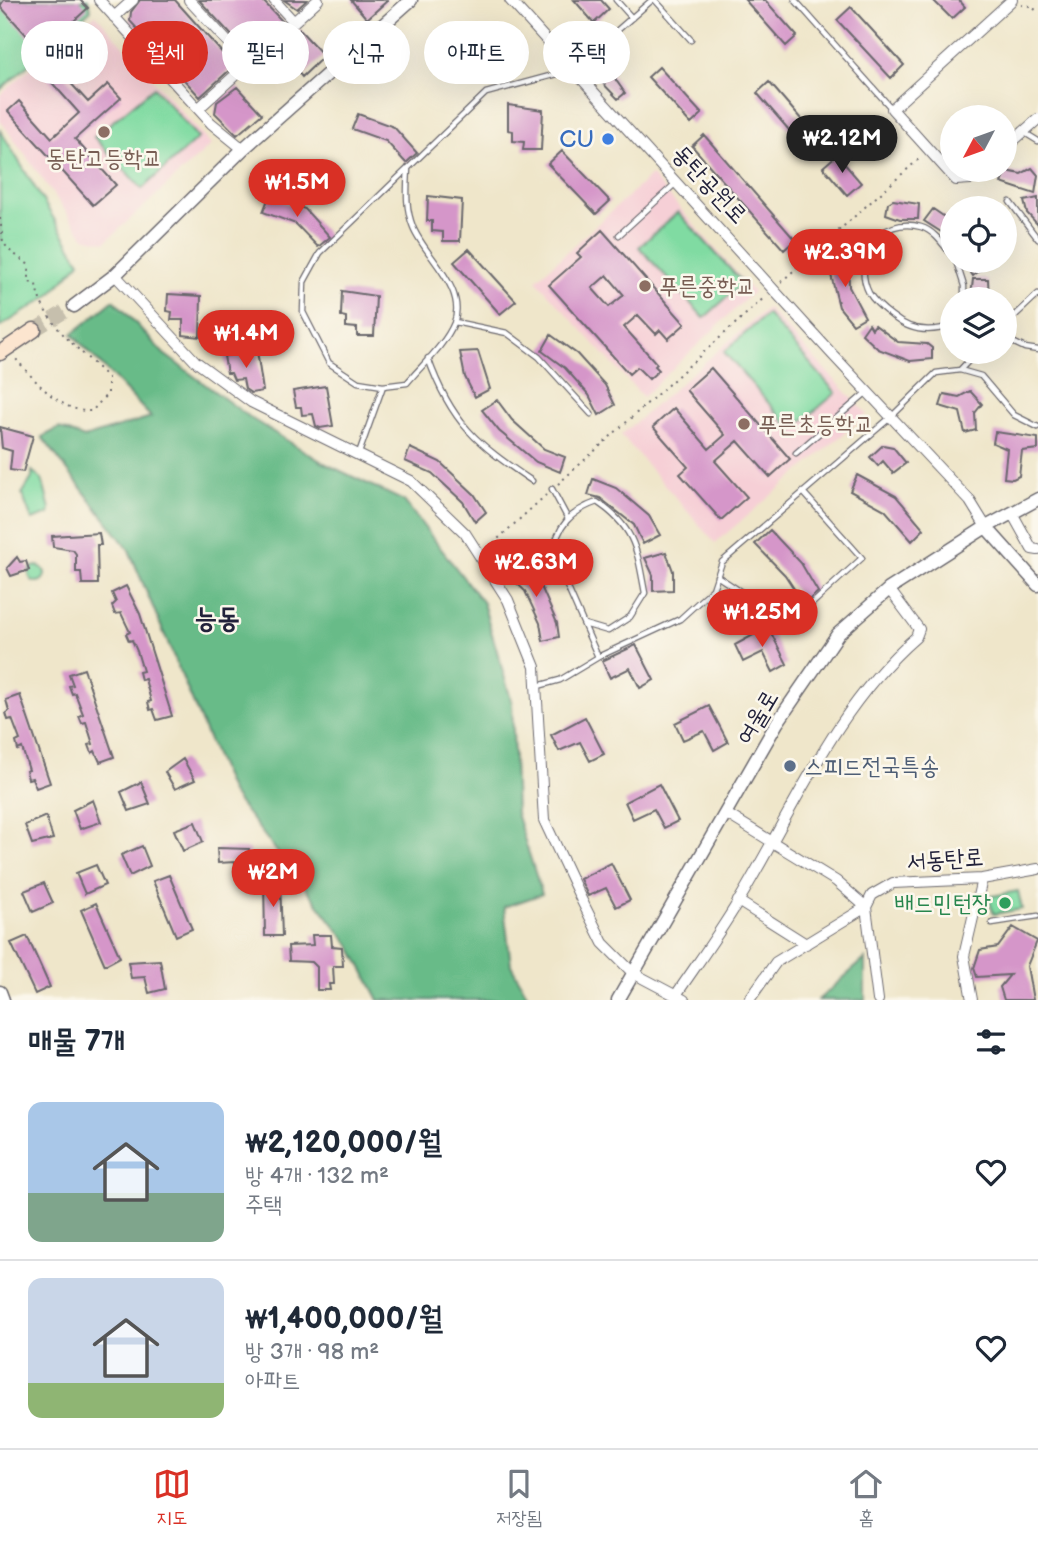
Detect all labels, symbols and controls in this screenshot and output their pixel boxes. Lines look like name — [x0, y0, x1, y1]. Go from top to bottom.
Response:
chip: 매매 — [21, 21, 108, 84]
chip: 월세 — [122, 21, 208, 84]
chip: 필터 — [222, 21, 309, 84]
chip: 신규 — [323, 21, 410, 84]
chip: 아파트 — [424, 21, 529, 84]
chip: 주택 — [543, 21, 630, 84]
north arrow — [940, 105, 1017, 182]
map controls — [940, 105, 1017, 364]
pin: ₩2.12M — [785, 116, 899, 175]
marker: 동탄고등학교 — [96, 124, 112, 140]
text: ₩2.12M — [802, 124, 882, 152]
place label: CU — [559, 125, 594, 154]
marker: CU — [600, 131, 616, 147]
street label: 동탄공원로 — [666, 139, 753, 230]
place label: 동탄고등학교 — [46, 144, 162, 173]
pin: ₩1.5M — [248, 160, 346, 219]
text: ₩1.5M — [265, 168, 329, 196]
button: locate — [940, 196, 1017, 273]
pin: ₩2.39M — [788, 230, 902, 289]
text: ₩2.39M — [804, 238, 886, 266]
place label: 푸른중학교 — [659, 272, 756, 301]
marker: 푸른중학교 — [637, 278, 653, 294]
button: layers — [940, 287, 1017, 364]
pin: ₩1.4M — [197, 310, 295, 370]
text: ₩1.4M — [213, 319, 279, 347]
place label: 푸른초등학교 — [758, 410, 874, 439]
marker: 푸른초등학교 — [736, 416, 752, 432]
pin: ₩2.63M — [479, 540, 593, 599]
text: ₩2.63M — [494, 548, 578, 576]
pin: ₩1.25M — [705, 590, 819, 649]
text: ₩1.25M — [723, 598, 801, 626]
district label: 능동 — [194, 602, 240, 635]
street label: 여울로 — [730, 685, 785, 750]
place label: 스피드전국특송 — [804, 752, 939, 781]
marker: 스피드전국특송 — [782, 758, 798, 774]
street label: 서동탄로 — [905, 842, 985, 877]
pin: ₩2M — [239, 850, 307, 909]
text: ₩2M — [248, 858, 298, 886]
place label: 배드민턴장 — [894, 889, 991, 918]
marker: 배드민턴장 — [997, 895, 1013, 911]
icon: filters — [972, 1023, 1010, 1061]
text: 매물 7개 — [28, 1024, 125, 1060]
text: ₩2,120,000/월 — [245, 1125, 442, 1161]
icon: home — [84, 1130, 168, 1214]
icon: heart — [972, 1153, 1010, 1191]
text: 방 4개 · 132 m² — [245, 1162, 389, 1190]
text: 주택 — [245, 1191, 282, 1219]
text: ₩1,400,000/월 — [245, 1301, 443, 1337]
icon: home — [84, 1306, 168, 1390]
icon: heart — [972, 1329, 1010, 1367]
text: 방 3개 · 98 m² — [245, 1338, 379, 1366]
text: 아파트 — [245, 1367, 301, 1395]
tab: 지도 — [153, 1465, 191, 1531]
tab: 저장됨 — [496, 1465, 542, 1531]
tab: 홈 — [847, 1465, 885, 1531]

